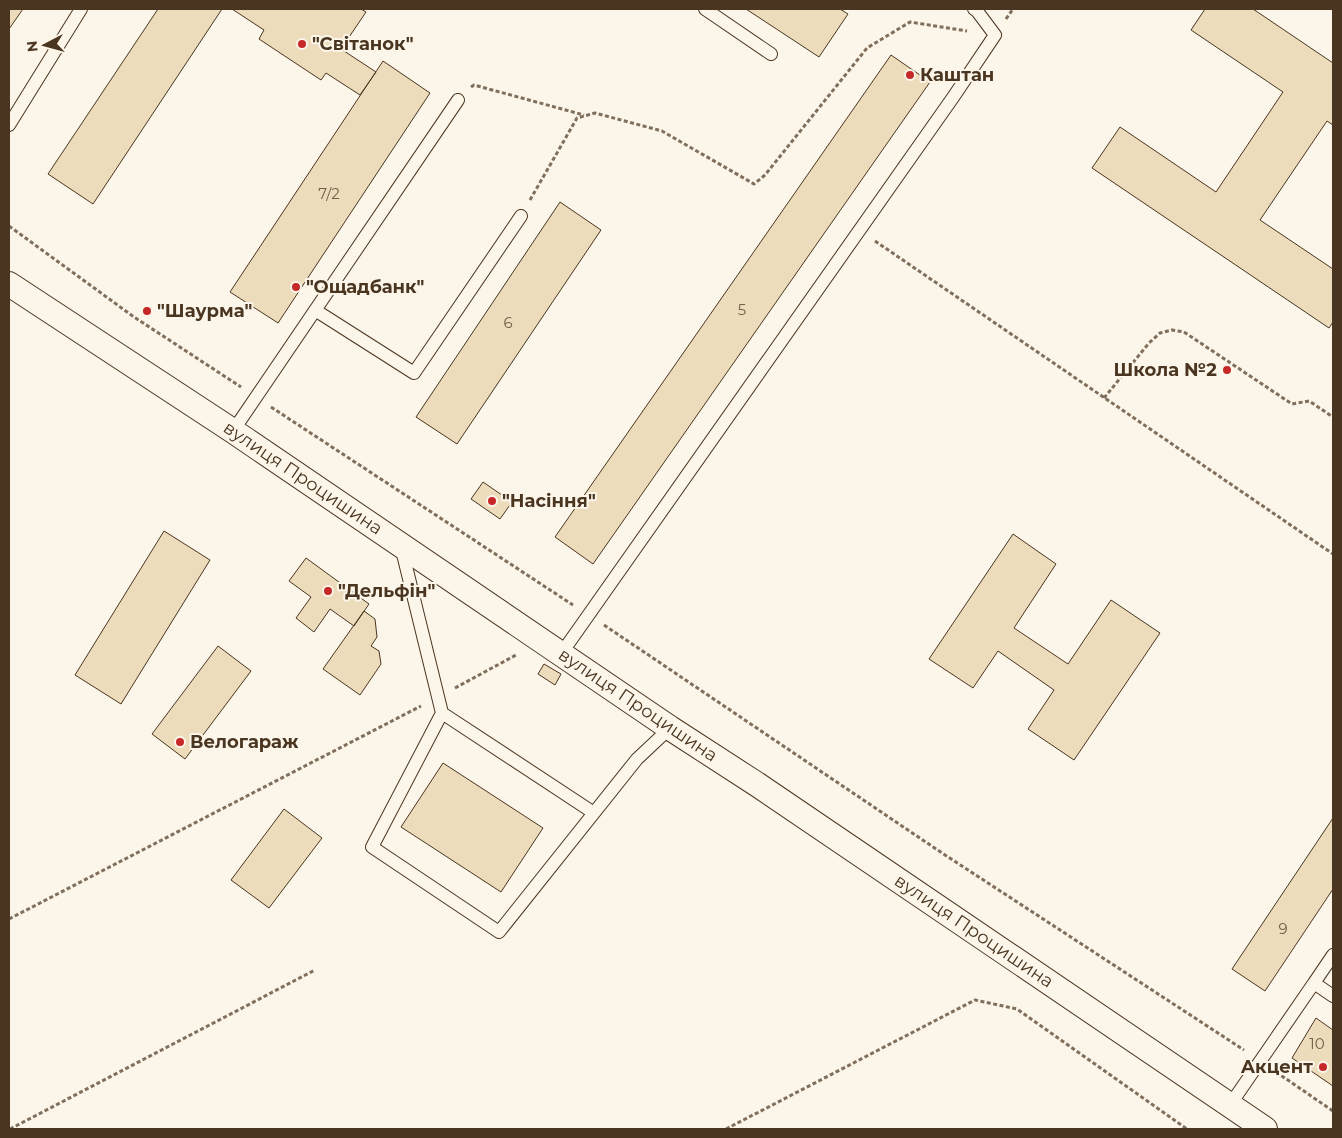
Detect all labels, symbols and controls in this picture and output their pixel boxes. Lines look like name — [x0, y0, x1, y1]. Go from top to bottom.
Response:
north arrow — [20, 20, 70, 70]
place label: "Світанок" — [312, 33, 414, 55]
marker: "Світанок" — [296, 38, 308, 50]
text: N — [23, 40, 42, 53]
place label: Каштан — [920, 64, 994, 86]
marker: Каштан — [904, 69, 916, 81]
house number: 7/2 — [318, 184, 340, 203]
place label: "Ощадбанк" — [306, 276, 424, 298]
marker: "Ощадбанк" — [290, 281, 302, 293]
place label: "Шаурма" — [157, 300, 252, 322]
house number: 5 — [738, 300, 746, 319]
marker: "Шаурма" — [141, 305, 153, 317]
house number: 6 — [503, 313, 513, 332]
place label: Школа №2 — [1113, 359, 1217, 381]
marker: Школа №2 — [1221, 364, 1233, 376]
street label: вулиця Процишина — [219, 416, 387, 540]
place label: "Насіння" — [502, 490, 596, 512]
marker: "Насіння" — [486, 495, 498, 507]
place label: "Дельфін" — [338, 580, 435, 602]
marker: "Дельфін" — [322, 585, 334, 597]
street label: вулиця Процишина — [554, 643, 722, 767]
place label: Велогараж — [190, 731, 299, 753]
marker: Велогараж — [174, 736, 186, 748]
street label: вулиця Процишина — [890, 869, 1058, 993]
house number: 9 — [1278, 919, 1288, 938]
house number: 10 — [1309, 1034, 1325, 1053]
place label: Акцент — [1241, 1056, 1313, 1078]
marker: Акцент — [1317, 1061, 1329, 1073]

